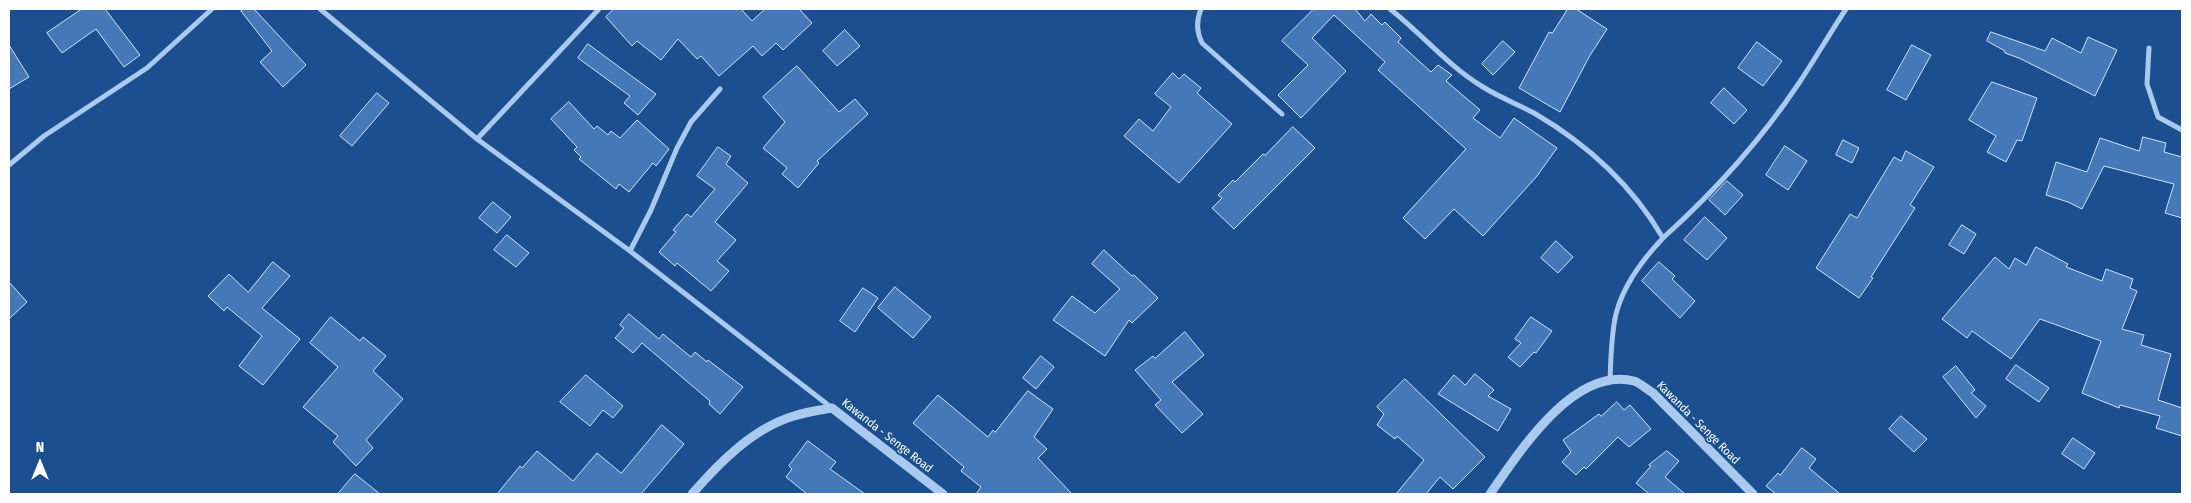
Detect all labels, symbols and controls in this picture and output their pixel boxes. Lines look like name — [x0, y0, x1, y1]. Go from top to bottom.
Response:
street label: Kawanda - Senge Road — [1653, 378, 1743, 468]
street label: Kawanda - Senge Road — [839, 396, 935, 476]
north arrow — [15, 438, 65, 488]
text: N — [36, 439, 44, 456]

